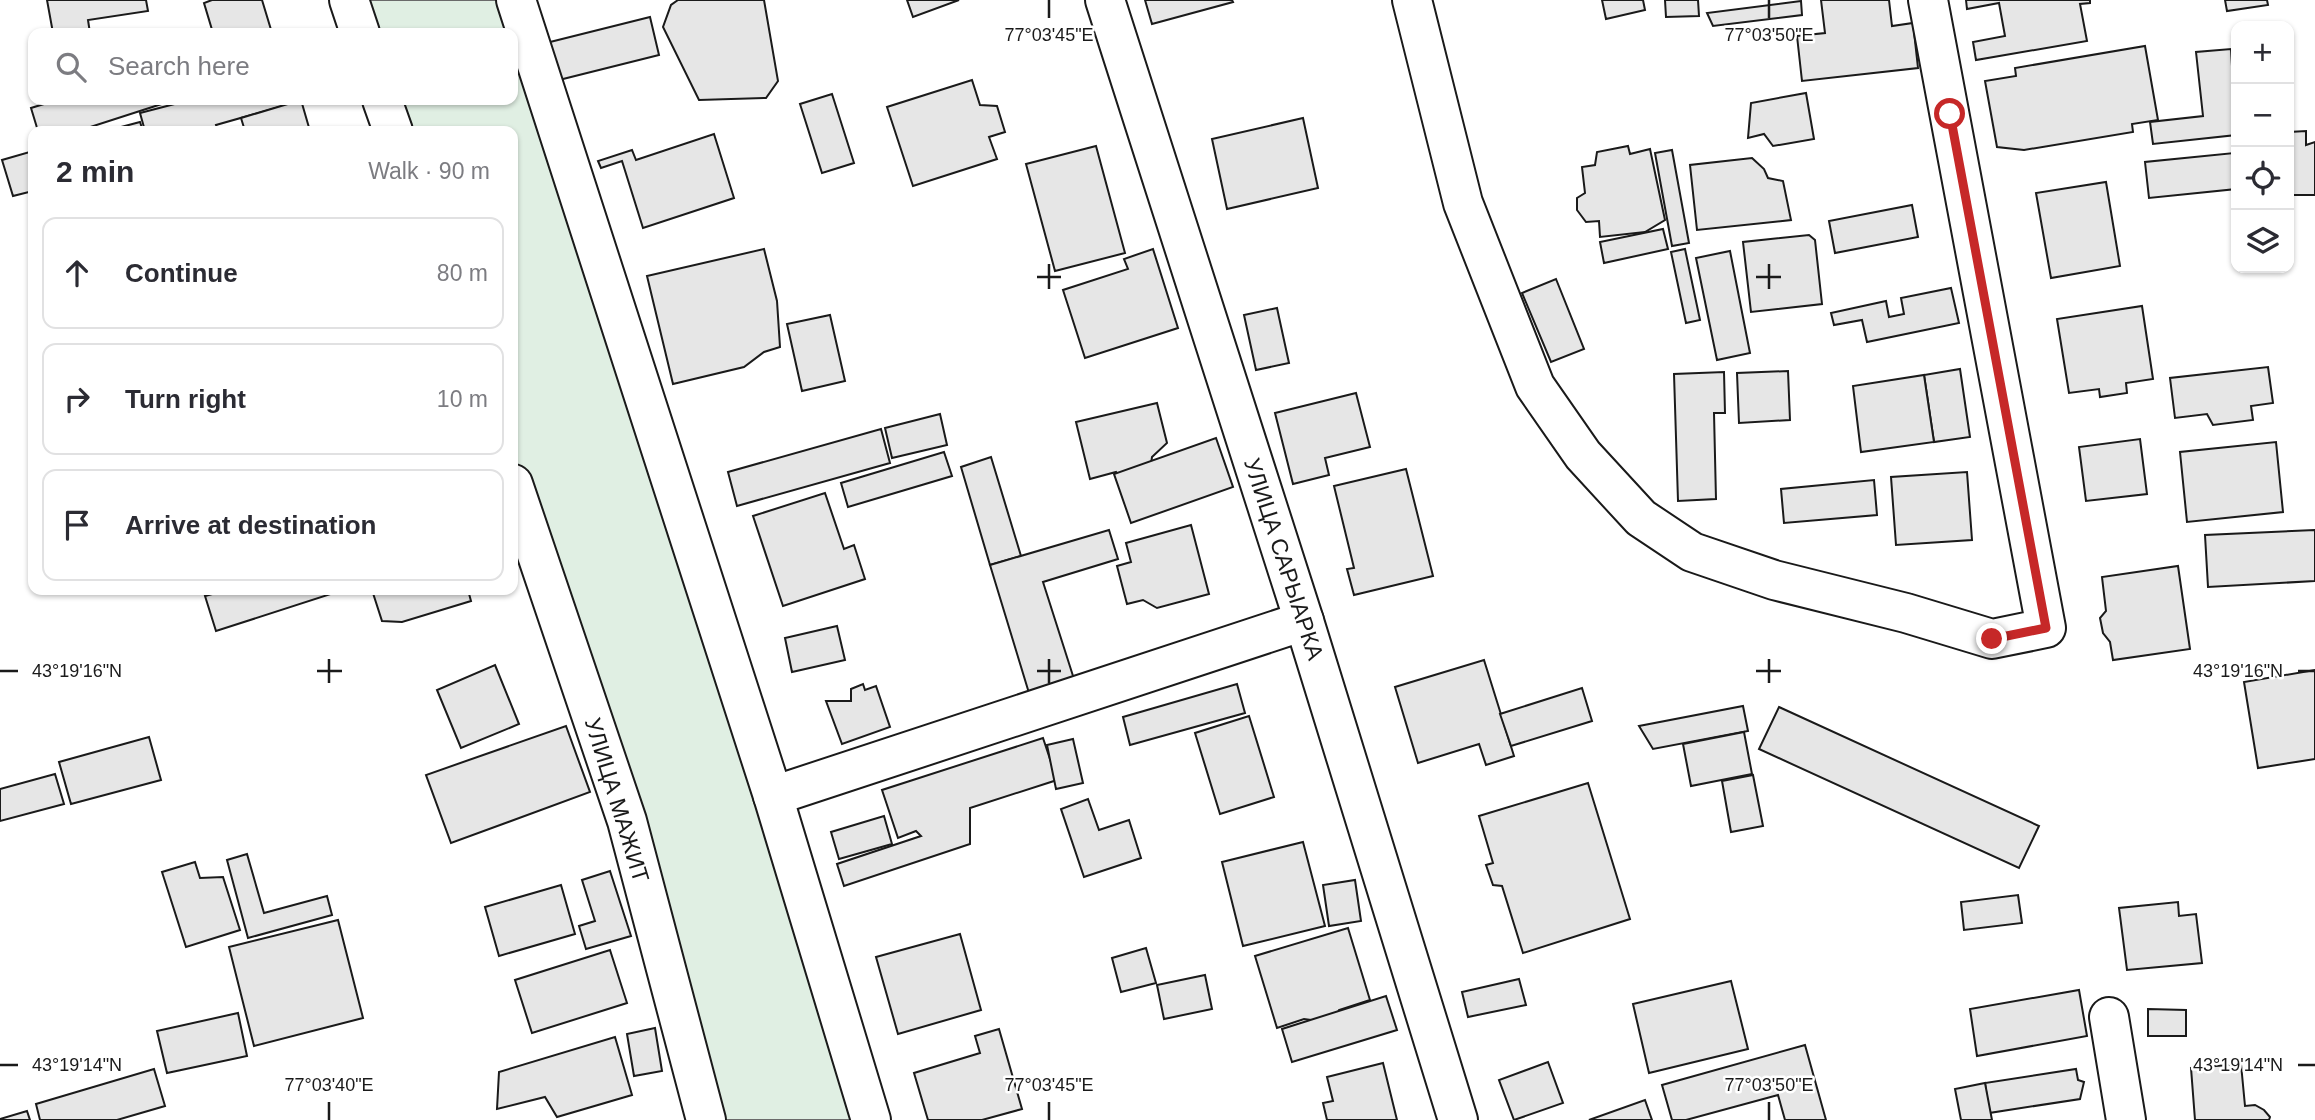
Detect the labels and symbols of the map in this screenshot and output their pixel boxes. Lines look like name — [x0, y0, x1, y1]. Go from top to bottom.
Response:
text: 77°03'45"E — [1004, 25, 1094, 45]
text: 77°03'50"E — [1724, 25, 1814, 45]
route start — [1934, 98, 1965, 129]
street label: УЛИЦА САРЫАРКА — [1239, 455, 1329, 664]
route end — [1976, 623, 2007, 654]
text: 43°19'16"N — [32, 661, 122, 681]
text: 43°19'16"N — [2193, 661, 2283, 681]
street label: УЛИЦА МАЖИТ — [580, 715, 654, 885]
text: 43°19'14"N — [32, 1055, 122, 1075]
text: 43°19'14"N — [2193, 1055, 2283, 1075]
text: 77°03'40"E — [284, 1075, 374, 1095]
text: 77°03'45"E — [1004, 1075, 1094, 1095]
text: 77°03'50"E — [1724, 1075, 1814, 1095]

